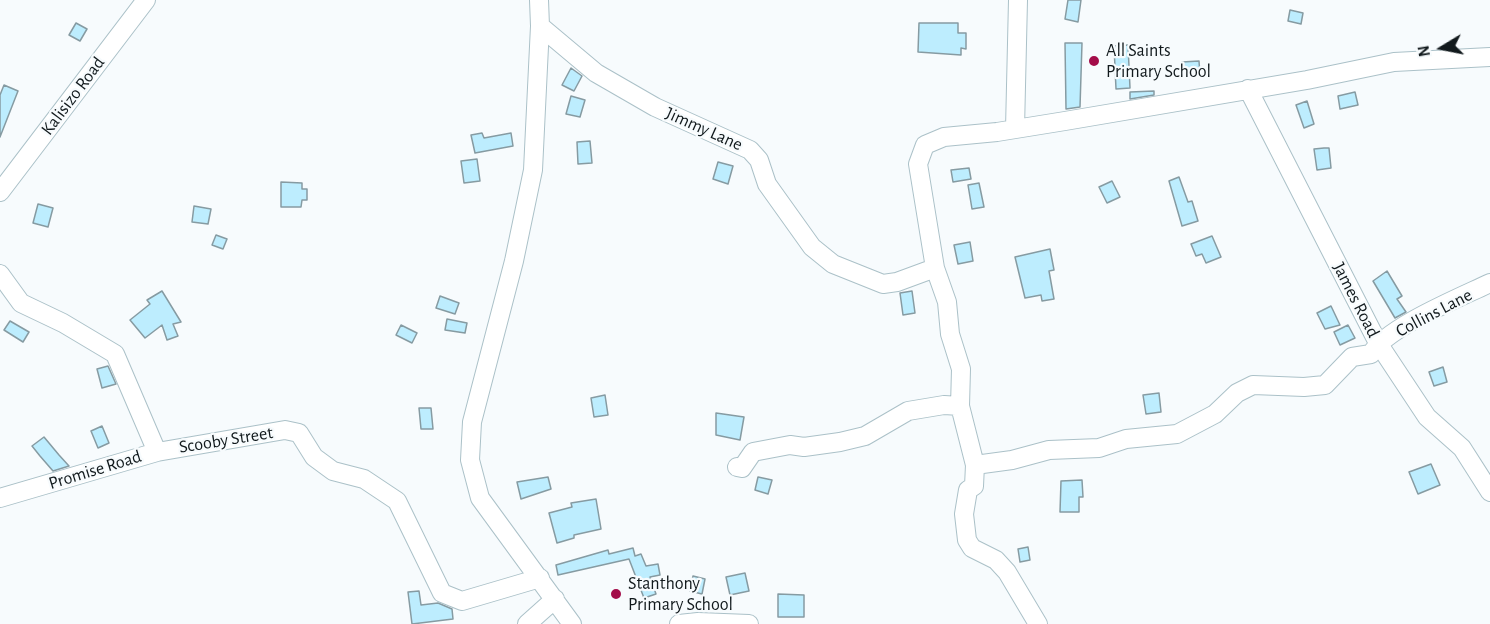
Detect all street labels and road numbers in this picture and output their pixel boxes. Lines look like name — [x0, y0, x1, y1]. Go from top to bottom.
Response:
street label: Kalisizo Road — [37, 53, 109, 139]
street label: Jimmy Lane — [662, 102, 746, 156]
street label: James Road — [1328, 259, 1384, 341]
street label: Collins Lane — [1392, 284, 1476, 342]
street label: Scooby Street — [178, 422, 274, 458]
street label: Promise Road — [46, 446, 144, 494]

